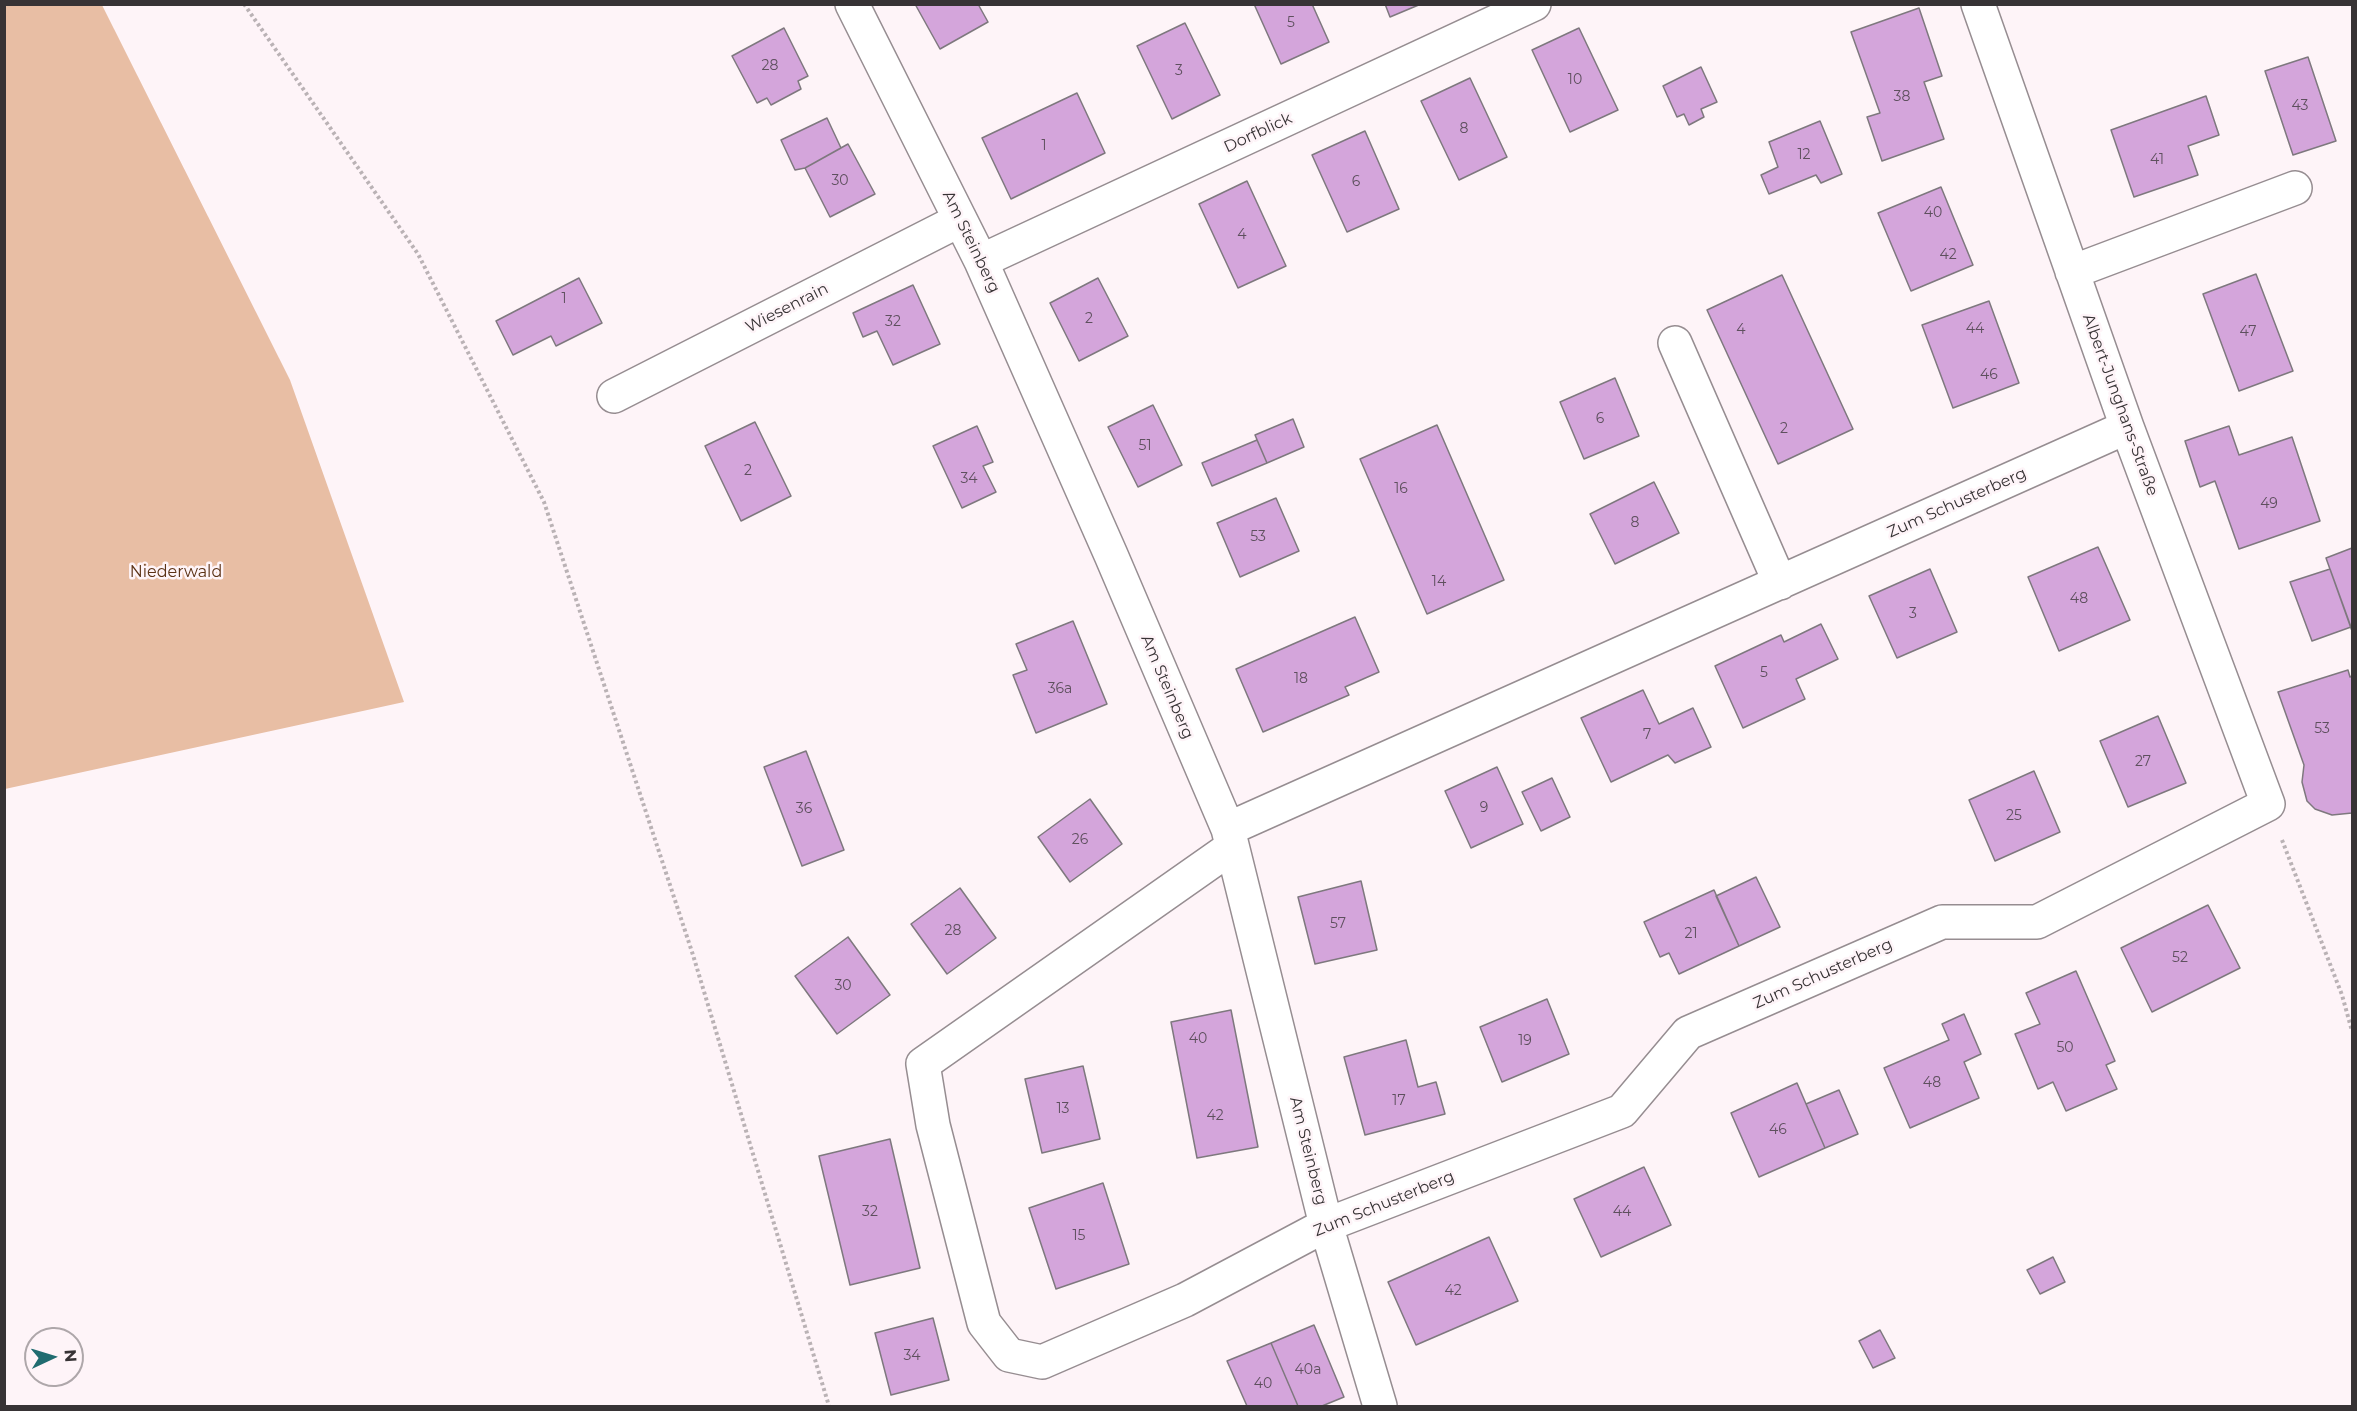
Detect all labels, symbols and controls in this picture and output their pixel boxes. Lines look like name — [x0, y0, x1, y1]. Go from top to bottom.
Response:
house number: 5 — [1287, 15, 1295, 31]
house number: 28 — [762, 58, 778, 74]
house number: 3 — [1175, 63, 1183, 79]
house number: 10 — [1568, 72, 1582, 88]
house number: 38 — [1894, 89, 1910, 105]
house number: 43 — [2292, 98, 2308, 114]
street label: Dorfblick — [1221, 109, 1295, 157]
house number: 8 — [1460, 121, 1468, 137]
house number: 1 — [1041, 138, 1047, 154]
house number: 12 — [1797, 147, 1811, 163]
house number: 41 — [2150, 152, 2164, 168]
house number: 30 — [831, 173, 849, 189]
house number: 6 — [1352, 174, 1360, 190]
street label: Am Steinberg — [938, 188, 1004, 296]
house number: 40 — [1924, 205, 1942, 221]
house number: 4 — [1237, 227, 1247, 243]
house number: 42 — [1939, 247, 1957, 263]
street label: Wiesenrain — [743, 279, 831, 337]
house number: 1 — [561, 291, 567, 307]
house number: 2 — [1085, 311, 1093, 327]
street label: Albert-Junghans-Straße — [2078, 311, 2162, 499]
house number: 32 — [885, 314, 901, 330]
house number: 44 — [1966, 321, 1984, 337]
house number: 4 — [1736, 322, 1746, 338]
house number: 47 — [2240, 324, 2256, 340]
house number: 46 — [1980, 367, 1998, 383]
house number: 6 — [1596, 411, 1604, 427]
house number: 2 — [1780, 421, 1788, 437]
house number: 51 — [1139, 438, 1151, 454]
house number: 2 — [744, 463, 752, 479]
street label: Zum Schusterberg — [1885, 464, 2029, 542]
house number: 34 — [960, 471, 978, 487]
house number: 16 — [1394, 481, 1408, 497]
house number: 49 — [2260, 496, 2278, 512]
house number: 8 — [1631, 515, 1639, 531]
house number: 53 — [1250, 529, 1266, 545]
park label: Niederwald — [130, 562, 222, 582]
house number: 14 — [1432, 574, 1446, 590]
house number: 48 — [2070, 591, 2088, 607]
house number: 3 — [1909, 606, 1917, 622]
street label: Am Steinberg — [1136, 632, 1198, 742]
house number: 5 — [1760, 665, 1768, 681]
house number: 18 — [1294, 671, 1308, 687]
house number: 36a — [1048, 681, 1072, 697]
house number: 53 — [2314, 721, 2330, 737]
house number: 7 — [1643, 727, 1651, 743]
house number: 27 — [2135, 754, 2151, 770]
house number: 9 — [1480, 800, 1488, 816]
house number: 36 — [796, 801, 812, 817]
house number: 25 — [2006, 808, 2022, 824]
house number: 26 — [1072, 832, 1088, 848]
house number: 57 — [1330, 916, 1346, 932]
house number: 28 — [945, 923, 961, 939]
house number: 21 — [1684, 926, 1698, 942]
street label: Zum Schusterberg — [1751, 935, 1895, 1013]
house number: 52 — [2172, 950, 2188, 966]
house number: 30 — [834, 978, 852, 994]
house number: 40 — [1189, 1031, 1207, 1047]
house number: 19 — [1518, 1033, 1532, 1049]
house number: 50 — [2056, 1040, 2074, 1056]
house number: 48 — [1923, 1075, 1941, 1091]
house number: 17 — [1392, 1093, 1406, 1109]
street label: Am Steinberg — [1285, 1095, 1331, 1207]
house number: 13 — [1057, 1101, 1069, 1117]
house number: 42 — [1206, 1108, 1224, 1124]
house number: 46 — [1769, 1122, 1787, 1138]
street label: Zum Schusterberg — [1311, 1167, 1457, 1241]
house number: 32 — [862, 1204, 878, 1220]
house number: 44 — [1613, 1204, 1631, 1220]
house number: 15 — [1073, 1228, 1085, 1244]
house number: 42 — [1444, 1283, 1462, 1299]
north arrow — [24, 1327, 84, 1387]
house number: 34 — [903, 1348, 921, 1364]
text: N — [61, 1349, 80, 1363]
house number: 40a — [1295, 1362, 1321, 1378]
house number: 40 — [1254, 1376, 1272, 1392]

